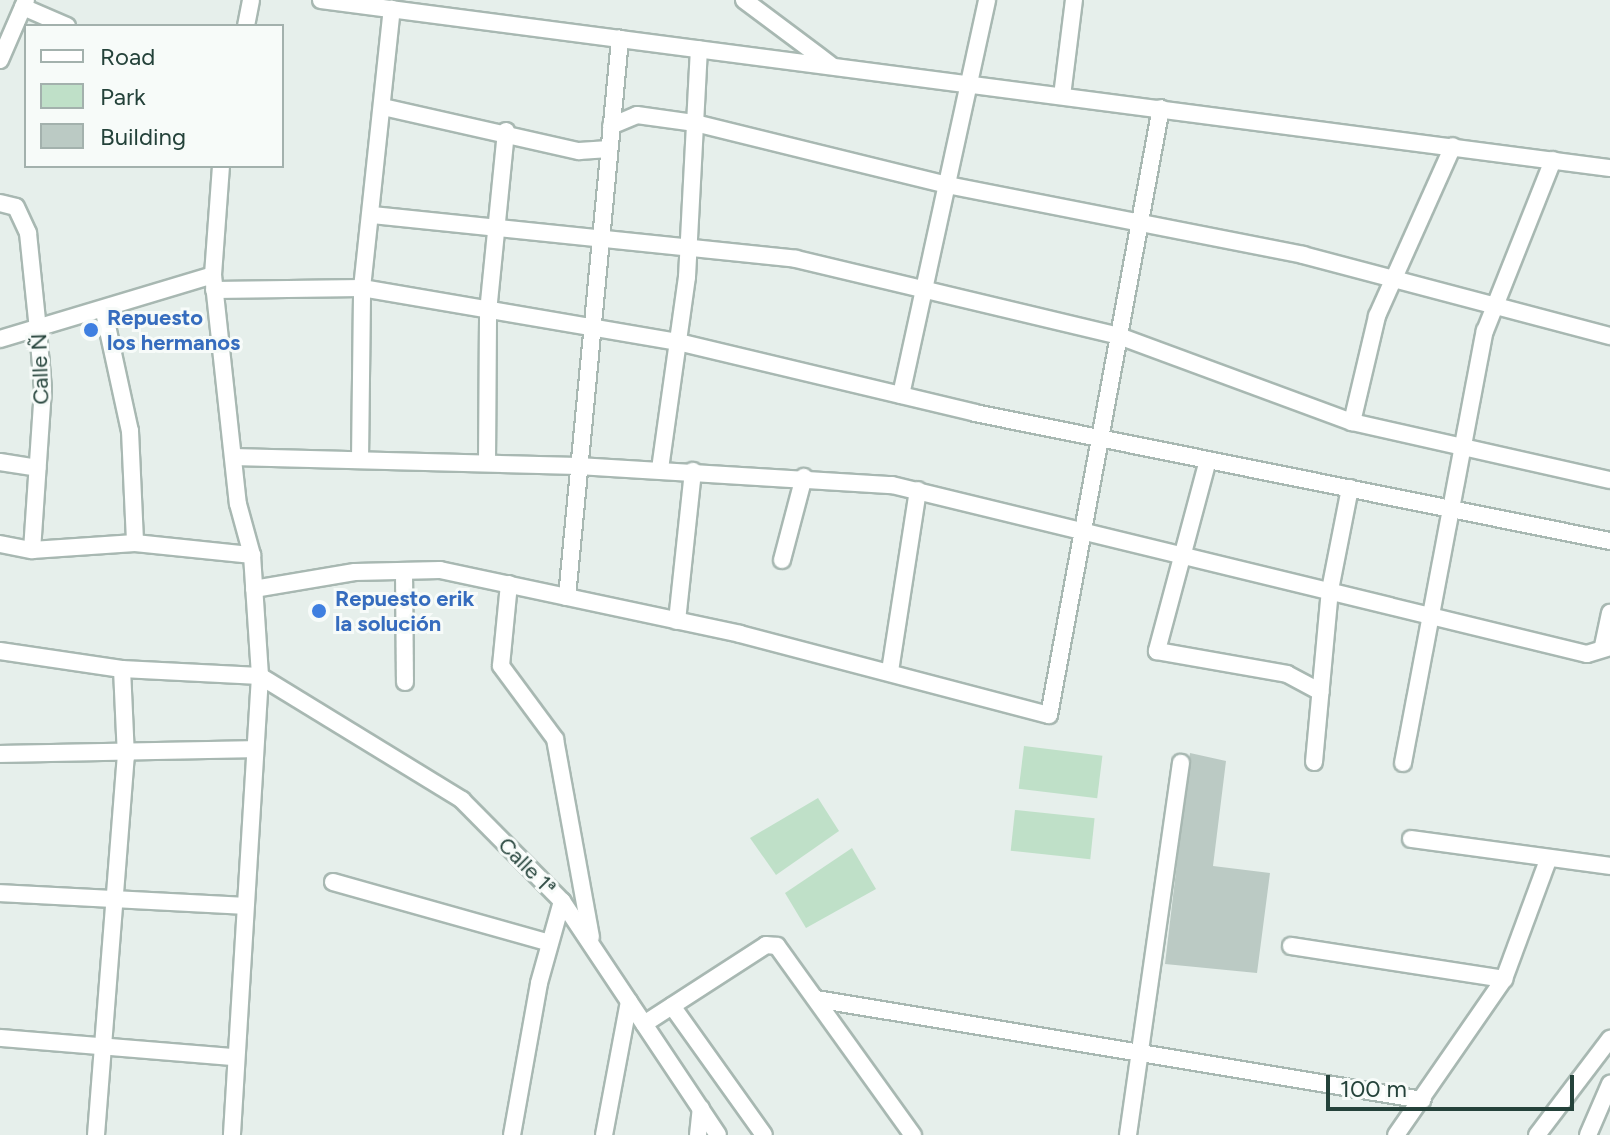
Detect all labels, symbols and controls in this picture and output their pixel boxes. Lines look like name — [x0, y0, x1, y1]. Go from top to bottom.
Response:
legend — [24, 24, 284, 168]
text: Road — [100, 42, 155, 71]
text: Park — [100, 82, 146, 111]
text: Building — [100, 122, 186, 151]
place label: Repuesto los hermanos — [107, 304, 240, 356]
marker: Repuesto los hermanos — [82, 321, 100, 339]
street label: Calle Ñ — [26, 333, 54, 405]
place label: Repuesto erik la solución — [335, 585, 474, 636]
marker: Repuesto erik la solución — [310, 602, 328, 620]
street label: Calle 1ª — [493, 832, 561, 900]
scale bar — [1330, 1059, 1578, 1109]
text: 100 m — [1340, 1074, 1407, 1103]

